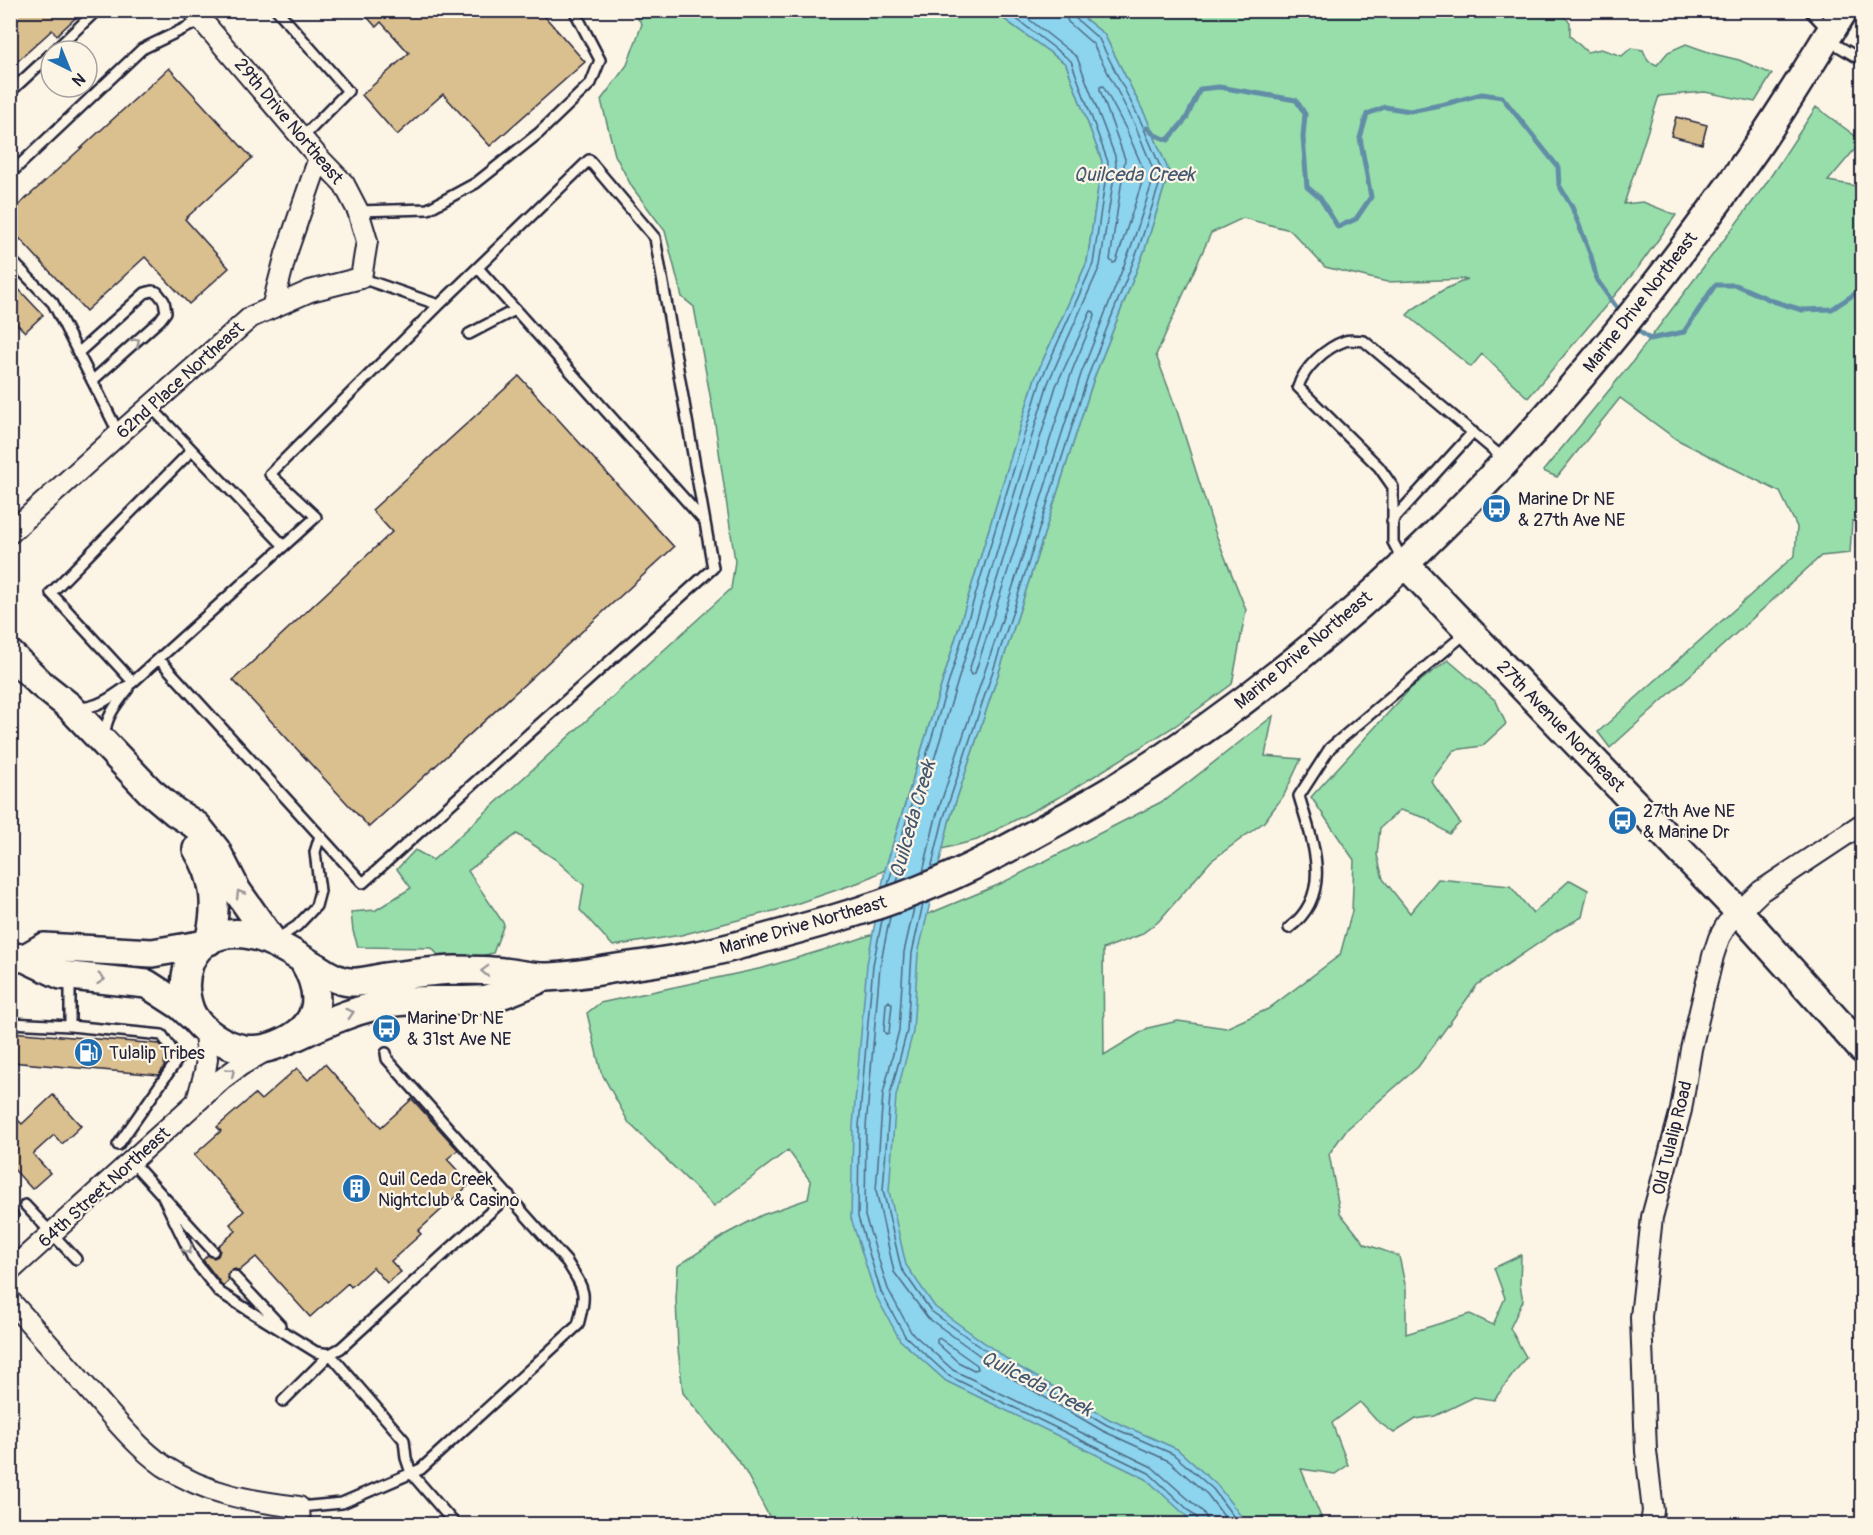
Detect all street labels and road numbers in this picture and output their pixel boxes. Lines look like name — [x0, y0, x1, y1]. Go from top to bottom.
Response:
street label: 29th Drive Northeast — [229, 53, 349, 190]
street label: Marine Drive Northeast — [1578, 227, 1703, 377]
street label: 62nd Place Northeast — [112, 316, 250, 444]
street label: Marine Drive Northeast — [1230, 586, 1377, 715]
street label: 27th Avenue Northeast — [1492, 655, 1630, 798]
street label: Marine Drive Northeast — [717, 890, 890, 960]
street label: Old Tulalip Road — [1647, 1079, 1698, 1198]
street label: 64th Street Northeast — [34, 1122, 176, 1253]

